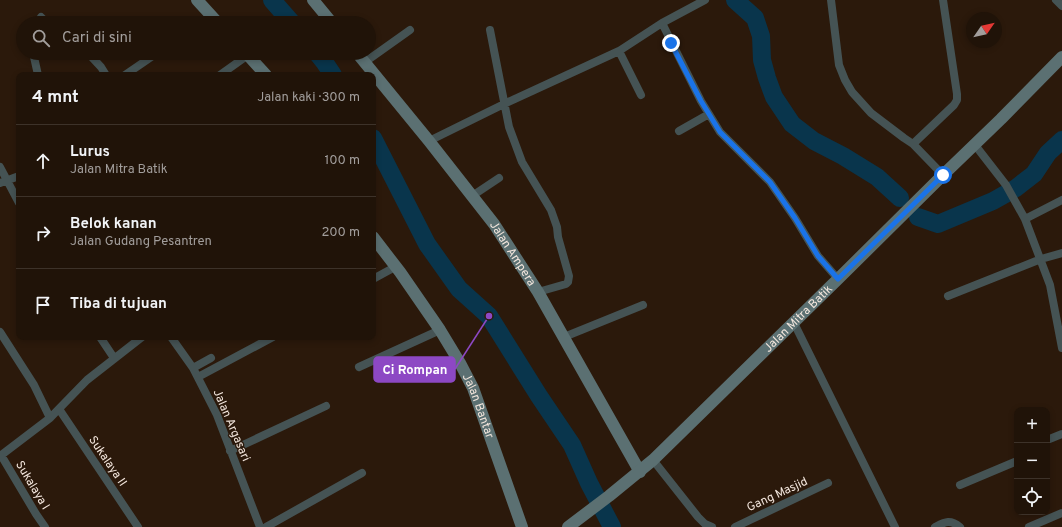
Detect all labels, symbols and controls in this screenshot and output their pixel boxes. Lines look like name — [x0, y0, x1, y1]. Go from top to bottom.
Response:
north arrow — [966, 12, 1002, 48]
search box — [16, 16, 376, 60]
icon: search — [30, 27, 52, 49]
text: Cari di sini — [62, 29, 132, 48]
route end — [662, 34, 680, 52]
text: 4 mnt — [32, 87, 79, 109]
text: Jalan kaki · 300 m — [257, 90, 360, 106]
text: Lurus — [70, 143, 110, 162]
icon: ahead — [32, 150, 54, 172]
text: 100 m — [324, 153, 360, 169]
text: Jalan Mitra Batik — [70, 162, 168, 178]
route start — [934, 166, 952, 184]
text: Belok kanan — [70, 215, 157, 234]
street label: Jalan Ampera — [485, 218, 539, 289]
icon: right — [32, 222, 54, 244]
text: 200 m — [321, 225, 360, 241]
text: Jalan Gudang Pesantren — [70, 234, 212, 250]
street label: Jalan Mitra Batik — [761, 282, 836, 356]
icon: arrive — [32, 294, 54, 316]
text: Tiba di tujuan — [70, 295, 167, 314]
callout: Ci Rompan — [374, 357, 455, 382]
text: Ci Rompan — [382, 363, 448, 379]
street label: Jalan Bantar — [458, 371, 497, 441]
street label: Jalan Argasari — [209, 387, 253, 464]
map controls — [1014, 407, 1050, 515]
button: + — [1014, 407, 1050, 443]
street label: Sukalaya II — [84, 433, 130, 490]
button: − — [1014, 443, 1050, 479]
street label: Sukalaya I — [11, 458, 53, 513]
street label: Gang Masjid — [744, 474, 810, 516]
button: locate — [1014, 479, 1050, 515]

